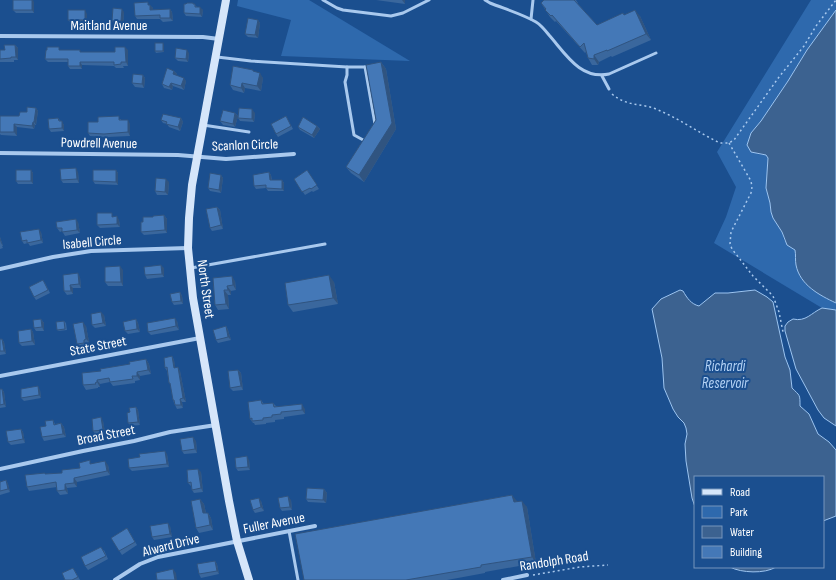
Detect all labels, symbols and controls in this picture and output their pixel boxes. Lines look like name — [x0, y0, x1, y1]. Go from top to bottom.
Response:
street label: Maitland Avenue — [71, 17, 147, 34]
street label: Powdrell Avenue — [61, 134, 137, 152]
street label: Scanlon Circle — [211, 135, 279, 155]
street label: Isabell Circle — [62, 231, 122, 253]
street label: North Street — [193, 259, 219, 319]
street label: State Street — [68, 332, 128, 360]
water label: Richardi Reservoir — [702, 357, 749, 393]
street label: Broad Street — [76, 421, 136, 449]
legend — [694, 476, 824, 568]
text: Road — [730, 485, 750, 500]
text: Park — [730, 505, 748, 520]
street label: Fuller Avenue — [242, 509, 306, 537]
text: Water — [730, 525, 754, 540]
street label: Alward Drive — [140, 530, 201, 561]
text: Building — [730, 545, 762, 560]
street label: Randolph Road — [518, 547, 590, 575]

